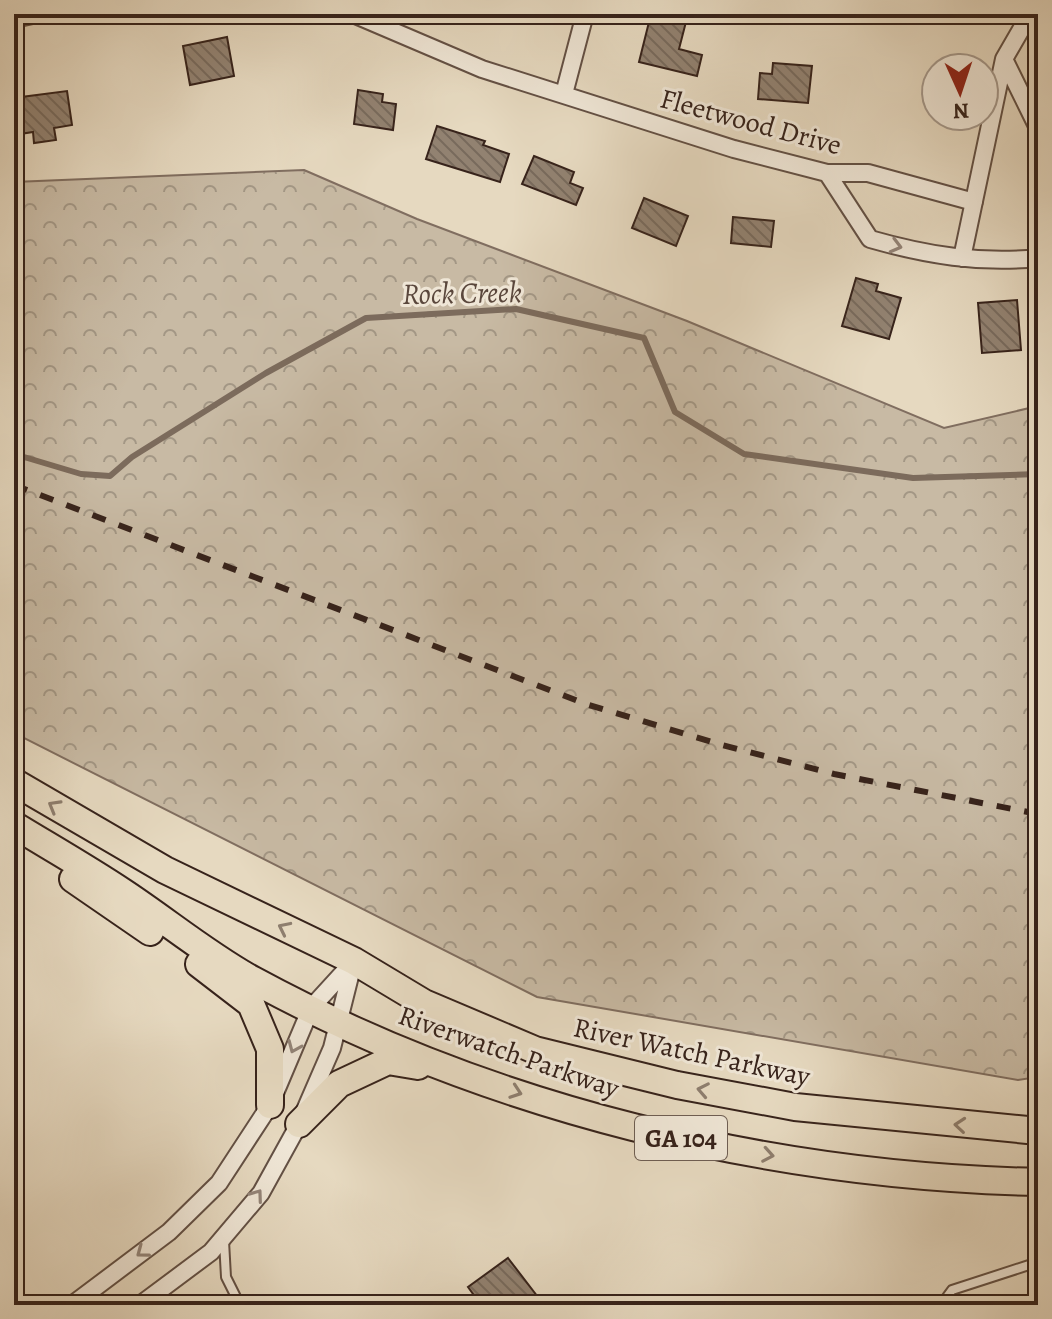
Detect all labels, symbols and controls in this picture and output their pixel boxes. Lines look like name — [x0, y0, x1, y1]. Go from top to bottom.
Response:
north arrow — [920, 52, 1000, 132]
street label: Fleetwood Drive — [656, 80, 846, 164]
text: N — [952, 96, 970, 126]
one-way arrow — [888, 237, 902, 254]
water label: Rock Creek — [402, 272, 522, 314]
one-way arrow — [48, 800, 63, 816]
one-way arrow — [277, 922, 292, 938]
street label: Riverwatch Parkway — [393, 996, 625, 1108]
street label: River Watch Parkway — [570, 1008, 814, 1096]
one-way arrow — [288, 1039, 304, 1054]
one-way arrow — [509, 1082, 523, 1098]
one-way arrow — [696, 1083, 710, 1100]
road number: GA 104 — [635, 1116, 727, 1160]
one-way arrow — [953, 1116, 966, 1133]
one-way arrow — [761, 1146, 775, 1163]
one-way arrow — [247, 1190, 262, 1204]
one-way arrow — [136, 1243, 150, 1257]

